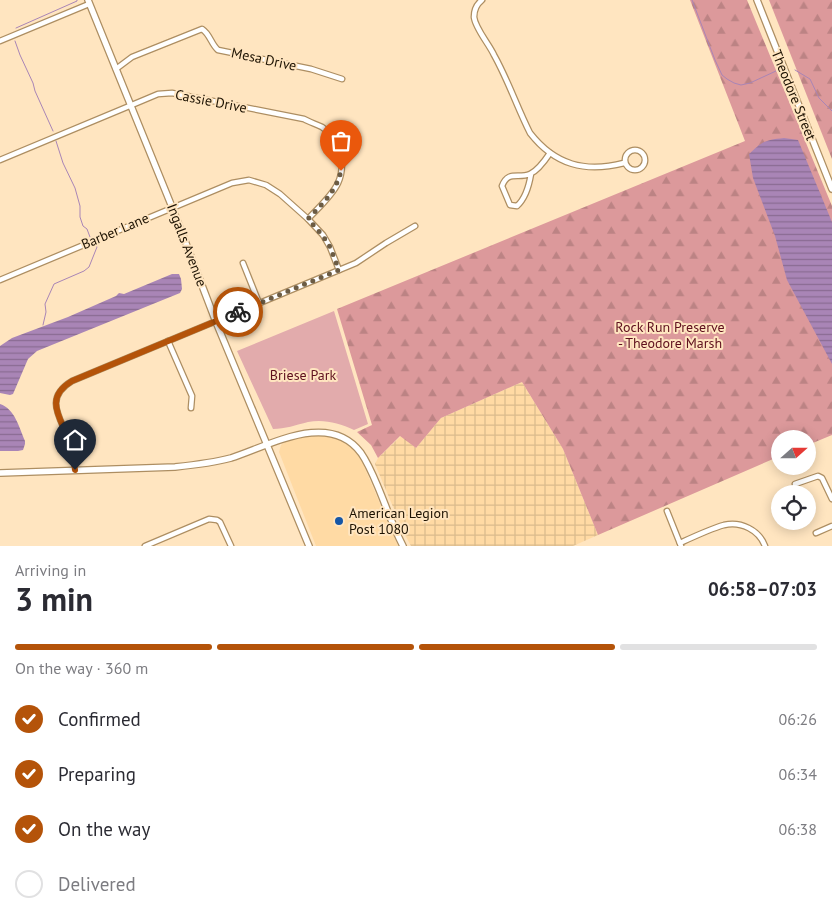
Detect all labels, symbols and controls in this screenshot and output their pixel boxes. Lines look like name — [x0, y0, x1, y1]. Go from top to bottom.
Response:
street label: Mesa Drive — [230, 43, 298, 75]
street label: Theodore Street — [768, 47, 820, 143]
street label: Cassie Drive — [174, 85, 248, 117]
pin — [320, 120, 362, 171]
icon: bag — [327, 127, 355, 155]
street label: Ingalls Avenue — [163, 201, 211, 289]
street label: Barber Lane — [78, 209, 152, 253]
courier — [213, 287, 263, 337]
icon: bike — [224, 298, 252, 326]
park label: Rock Run Preserve - Theodore Marsh — [615, 318, 725, 352]
park label: Briese Park — [270, 366, 336, 384]
pin — [54, 419, 96, 470]
icon: home — [61, 426, 89, 454]
north arrow — [771, 430, 816, 475]
map controls — [771, 430, 816, 530]
button: locate — [771, 485, 816, 530]
place label: American Legion Post 1080 — [349, 504, 449, 538]
marker: American Legion Post 1080 — [333, 515, 345, 527]
text: Arriving in — [15, 560, 86, 580]
text: 06:58–07:03 — [708, 577, 817, 601]
text: 3 min — [15, 578, 93, 620]
text: On the way · 360 m — [15, 658, 148, 678]
icon: check — [15, 705, 43, 733]
text: Confirmed — [58, 707, 141, 731]
text: 06:26 — [779, 709, 817, 729]
icon: check — [15, 760, 43, 788]
text: Preparing — [58, 762, 136, 786]
text: 06:34 — [779, 764, 817, 784]
icon: check — [15, 815, 43, 843]
text: On the way — [58, 817, 150, 841]
text: 06:38 — [779, 819, 817, 839]
text: Delivered — [58, 872, 136, 896]

